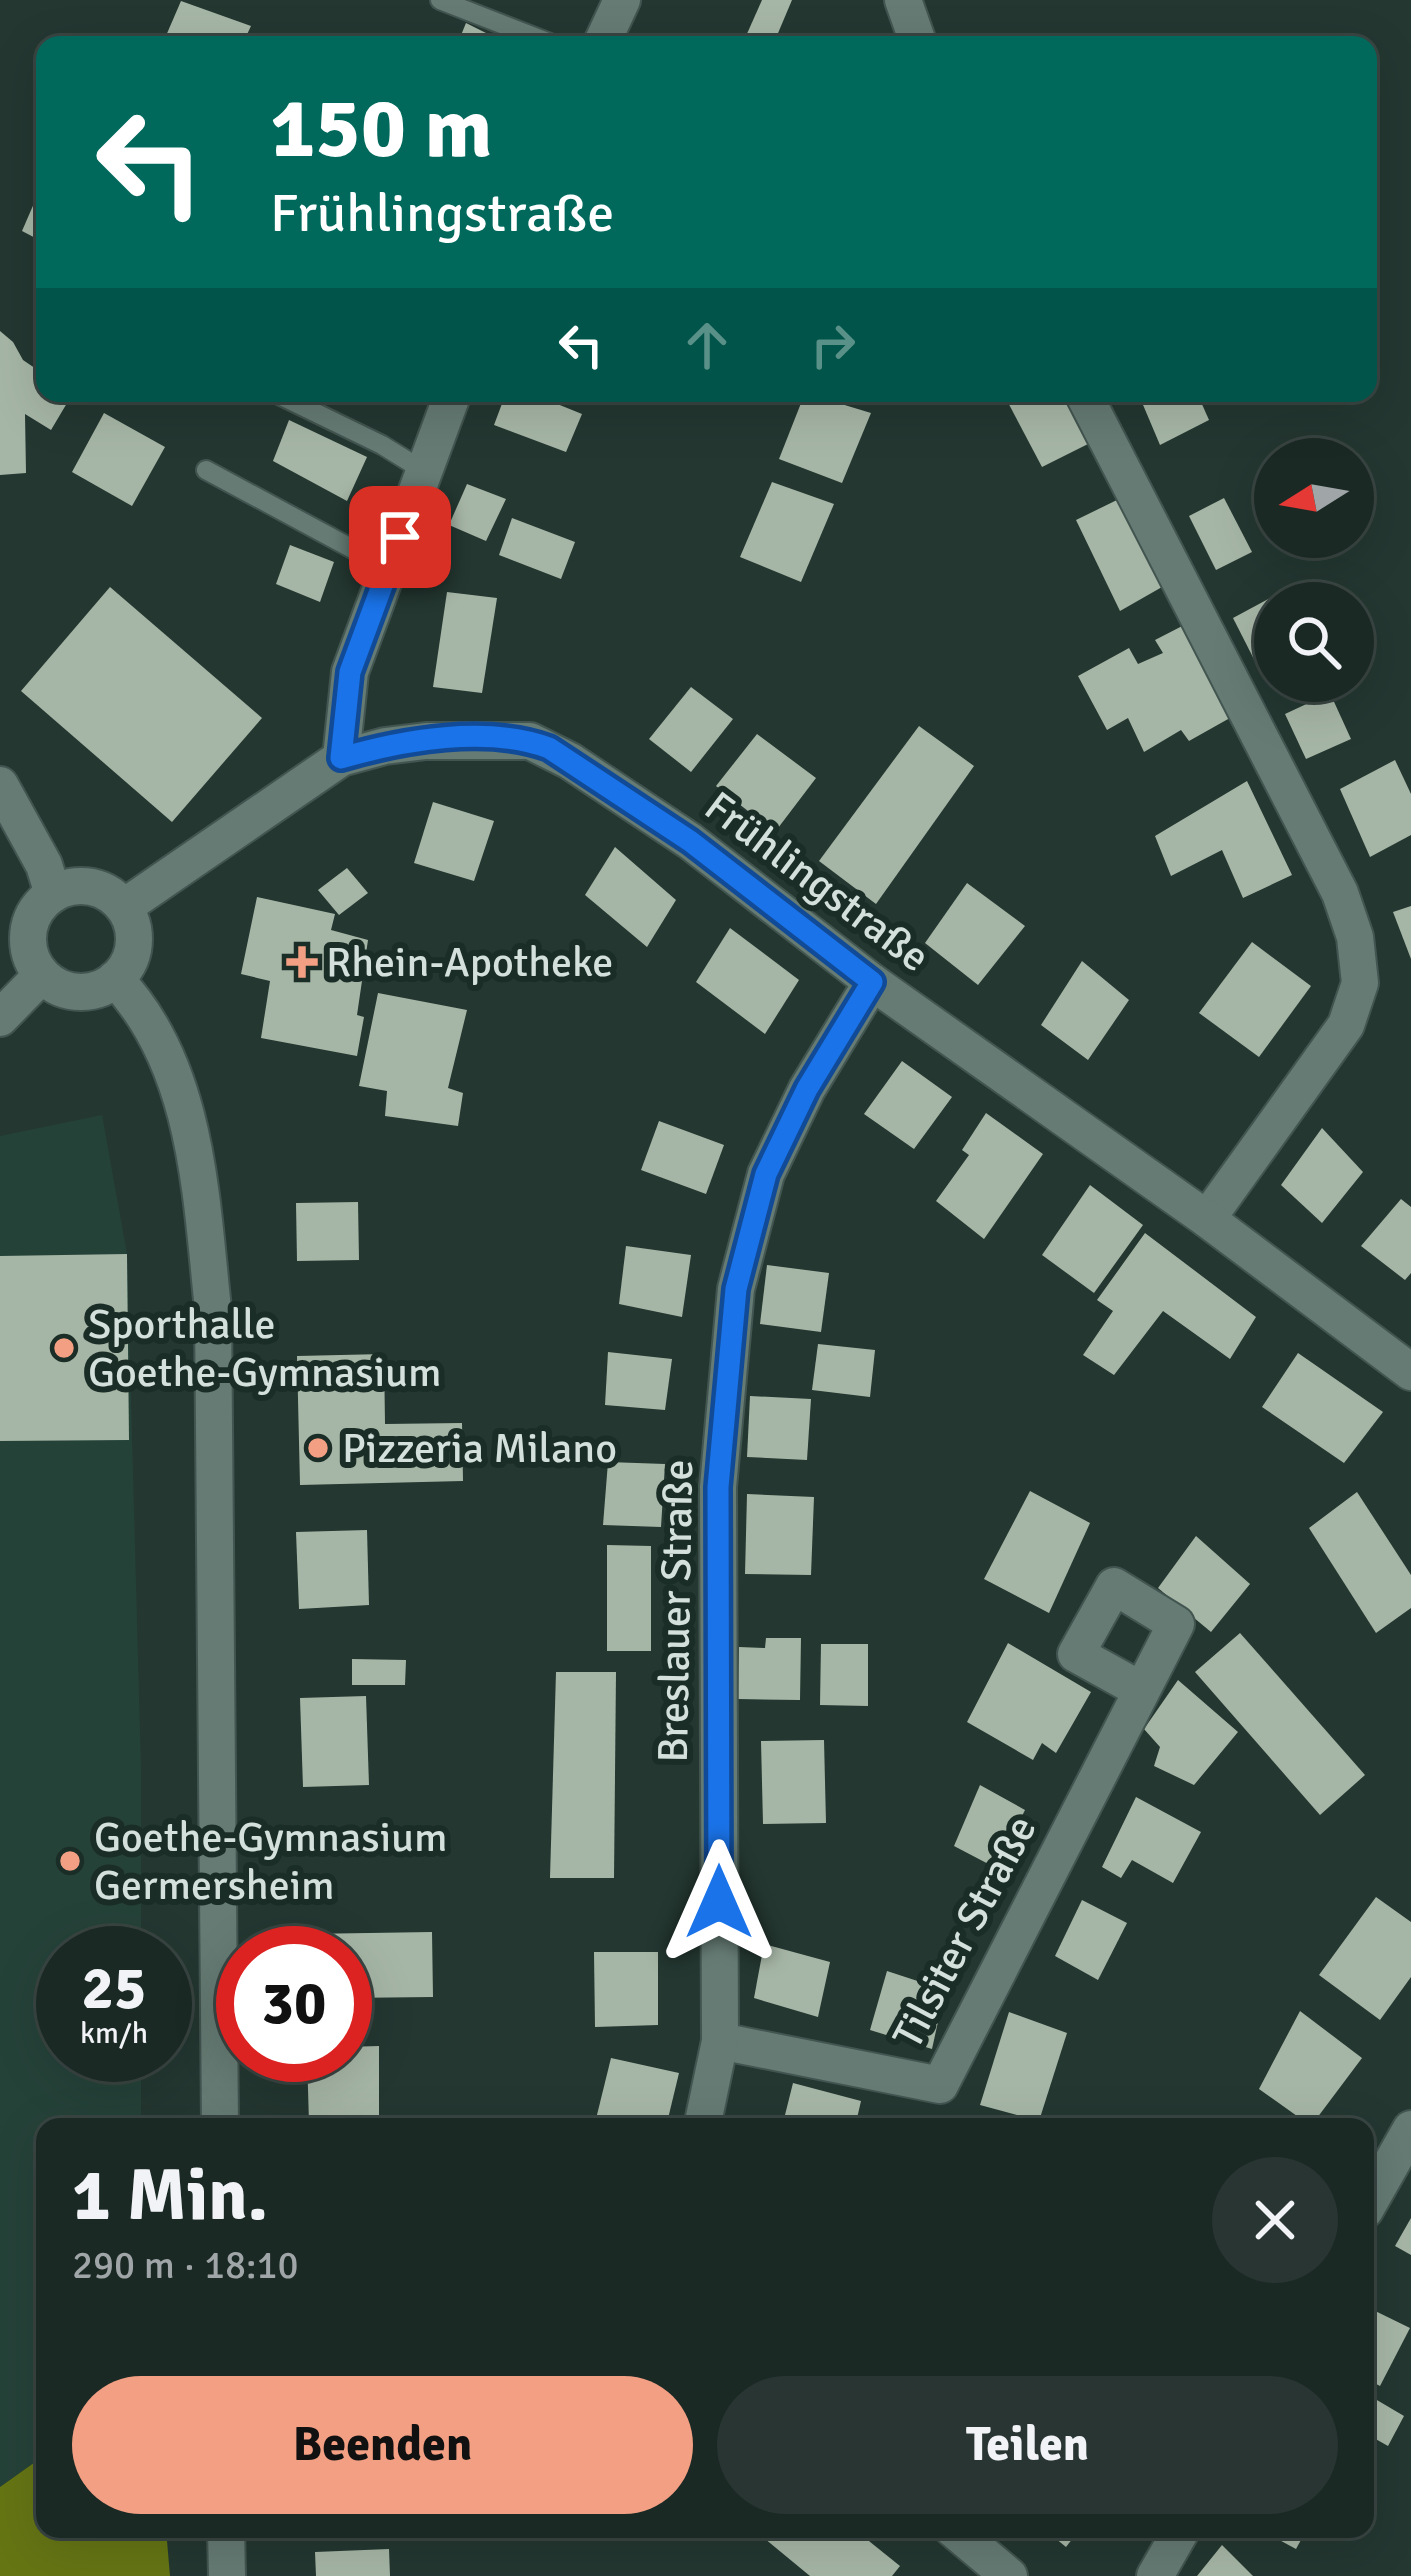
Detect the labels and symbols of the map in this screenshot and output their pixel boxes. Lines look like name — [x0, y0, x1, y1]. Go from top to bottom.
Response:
north arrow — [1254, 438, 1374, 558]
pin — [349, 486, 451, 588]
street label: Frühlingstraße — [695, 781, 939, 983]
place label: Rhein-Apotheke — [326, 937, 613, 988]
marker: Rhein-Apotheke — [289, 949, 315, 975]
place label: Sporthalle Goethe-Gymnasium — [88, 1299, 442, 1398]
marker: Sporthalle Goethe-Gymnasium — [51, 1335, 77, 1361]
place label: Pizzeria Milano — [342, 1423, 617, 1474]
marker: Pizzeria Milano — [305, 1435, 331, 1461]
street label: Breslauer Straße — [648, 1459, 704, 1763]
street label: Tilsiter Straße — [882, 1807, 1048, 2057]
place label: Goethe-Gymnasium Germersheim — [94, 1812, 448, 1911]
position arrow — [656, 1839, 782, 1965]
marker: Goethe-Gymnasium Germersheim — [57, 1848, 83, 1874]
speed limit sign: 30 — [216, 1926, 372, 2082]

